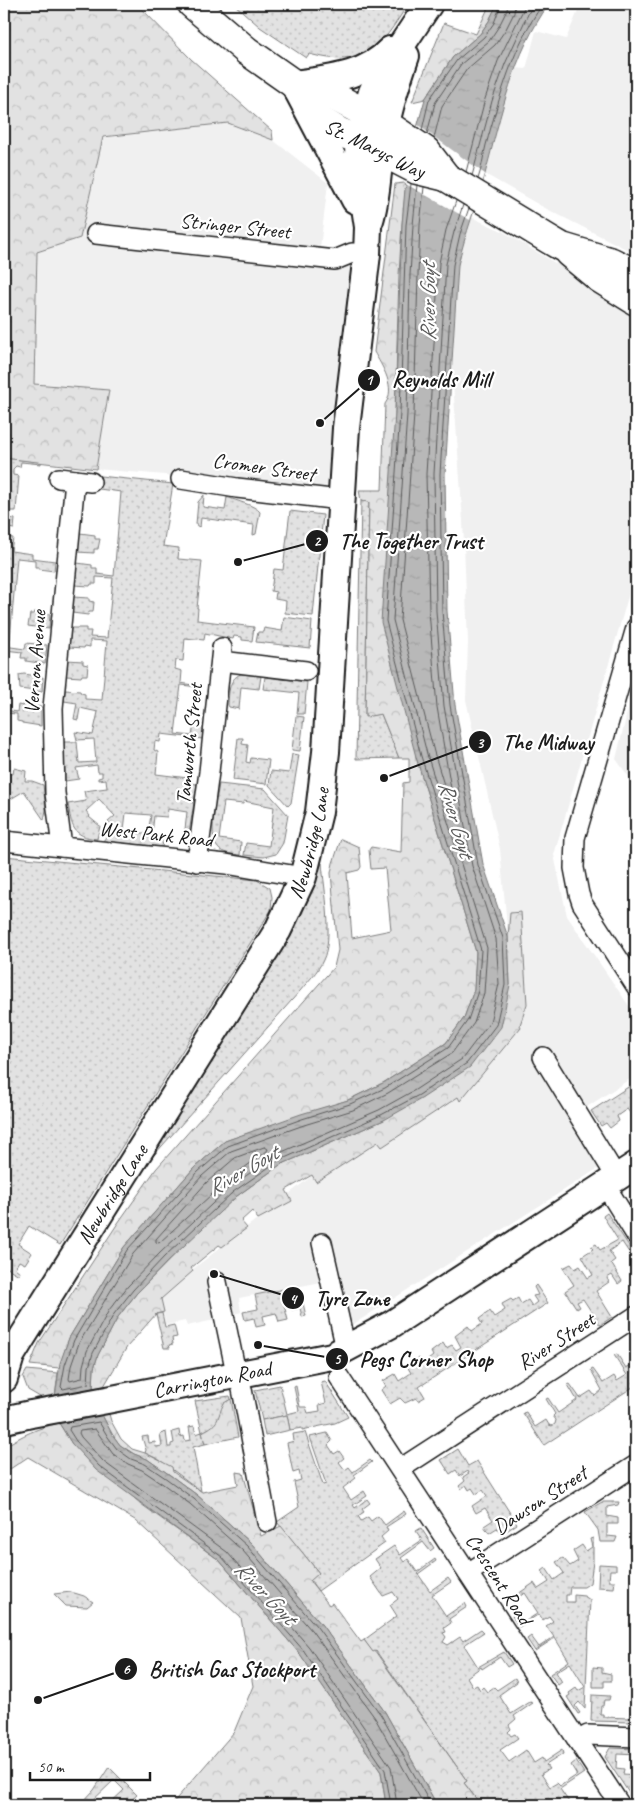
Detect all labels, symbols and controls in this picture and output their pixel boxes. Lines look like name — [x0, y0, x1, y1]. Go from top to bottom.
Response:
street label: St. Marys Way — [320, 113, 429, 185]
street label: Stringer Street — [179, 207, 293, 245]
water label: River Goyt — [414, 259, 442, 341]
callout: Reynolds Mill — [357, 361, 500, 398]
text: Reynolds Mill — [392, 366, 494, 394]
text: 1 — [366, 371, 375, 390]
street label: Cromer Street — [211, 447, 320, 487]
callout: The Together Trust — [305, 522, 492, 559]
text: The Together Trust — [339, 528, 485, 556]
text: 2 — [314, 532, 322, 551]
street label: Vernon Avenue — [18, 608, 52, 715]
street label: Tamworth Street — [170, 680, 208, 806]
callout: The Midway — [468, 724, 603, 761]
text: The Midway — [503, 729, 596, 757]
text: 3 — [477, 734, 485, 753]
water label: River Goyt — [432, 778, 481, 865]
street label: Newbridge Lane — [282, 785, 335, 902]
street label: West Park Road — [98, 815, 218, 853]
water label: River Goyt — [202, 1137, 287, 1202]
street label: Newbridge Lane — [71, 1138, 154, 1249]
callout: Tyre Zone — [281, 1280, 399, 1317]
text: Tyre Zone — [315, 1285, 391, 1313]
text: 4 — [290, 1290, 299, 1309]
street label: River Street — [512, 1305, 601, 1376]
callout: Pegs Corner Shop — [324, 1341, 502, 1378]
text: Pegs Corner Shop — [360, 1346, 494, 1374]
text: 5 — [334, 1350, 342, 1369]
street label: Carrington Road — [151, 1355, 277, 1404]
street label: Dawson Street — [488, 1458, 594, 1540]
street label: Crescent Road — [460, 1529, 540, 1632]
water label: River Goyt — [228, 1555, 305, 1634]
callout: British Gas Stockport — [114, 1651, 325, 1688]
text: British Gas Stockport — [149, 1656, 318, 1684]
text: 6 — [122, 1660, 130, 1679]
scale bar — [30, 1749, 150, 1781]
text: 50 m — [38, 1758, 65, 1777]

